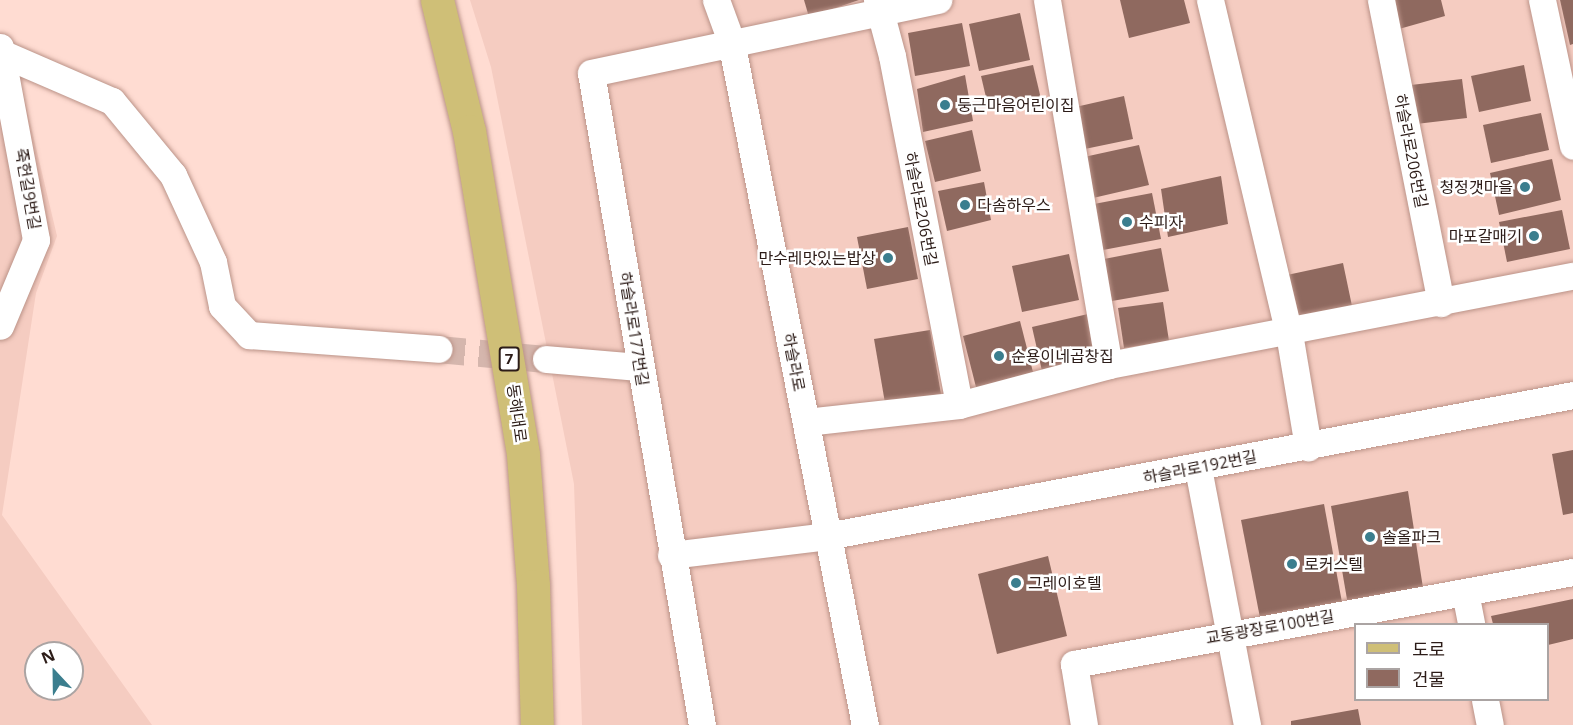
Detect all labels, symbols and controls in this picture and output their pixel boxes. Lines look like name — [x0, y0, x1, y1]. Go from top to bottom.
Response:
street label: 하슬라로206번길 — [1391, 92, 1431, 210]
place label: 둥근마음어린이집 — [957, 95, 1075, 115]
marker: 둥근마음어린이집 — [938, 98, 952, 112]
street label: 죽헌길9번길 — [11, 147, 45, 231]
street label: 하슬라로206번길 — [901, 150, 941, 268]
place label: 청정갯마을 — [1439, 177, 1513, 197]
marker: 청정갯마을 — [1518, 180, 1532, 194]
place label: 다솜하우스 — [977, 195, 1051, 215]
marker: 다솜하우스 — [958, 198, 972, 212]
place label: 수피자 — [1139, 212, 1183, 232]
marker: 수피자 — [1120, 215, 1134, 229]
place label: 마포갈매기 — [1448, 226, 1522, 246]
marker: 마포갈매기 — [1527, 229, 1541, 243]
place label: 만수레맛있는밥상 — [758, 248, 876, 268]
marker: 만수레맛있는밥상 — [881, 251, 895, 265]
street label: 하슬라로177번길 — [615, 270, 653, 388]
street label: 하슬라로 — [779, 331, 809, 393]
place label: 순용이네곱창집 — [1011, 346, 1114, 366]
road number: 7 — [498, 347, 520, 371]
marker: 순용이네곱창집 — [992, 349, 1006, 363]
street label: 동해대로 — [503, 383, 531, 443]
street label: 하슬라로192번길 — [1141, 447, 1259, 487]
place label: 솔올파크 — [1382, 527, 1441, 547]
marker: 솔올파크 — [1363, 530, 1377, 544]
place label: 로커스텔 — [1304, 554, 1363, 574]
marker: 로커스텔 — [1285, 557, 1299, 571]
place label: 그레이호텔 — [1028, 573, 1102, 593]
marker: 그레이호텔 — [1009, 576, 1023, 590]
street label: 교동광장로100번길 — [1204, 606, 1336, 648]
legend — [1354, 623, 1549, 701]
text: 도로 — [1412, 637, 1445, 661]
north arrow — [24, 641, 84, 701]
text: N — [38, 644, 58, 669]
text: 건물 — [1412, 667, 1445, 691]

